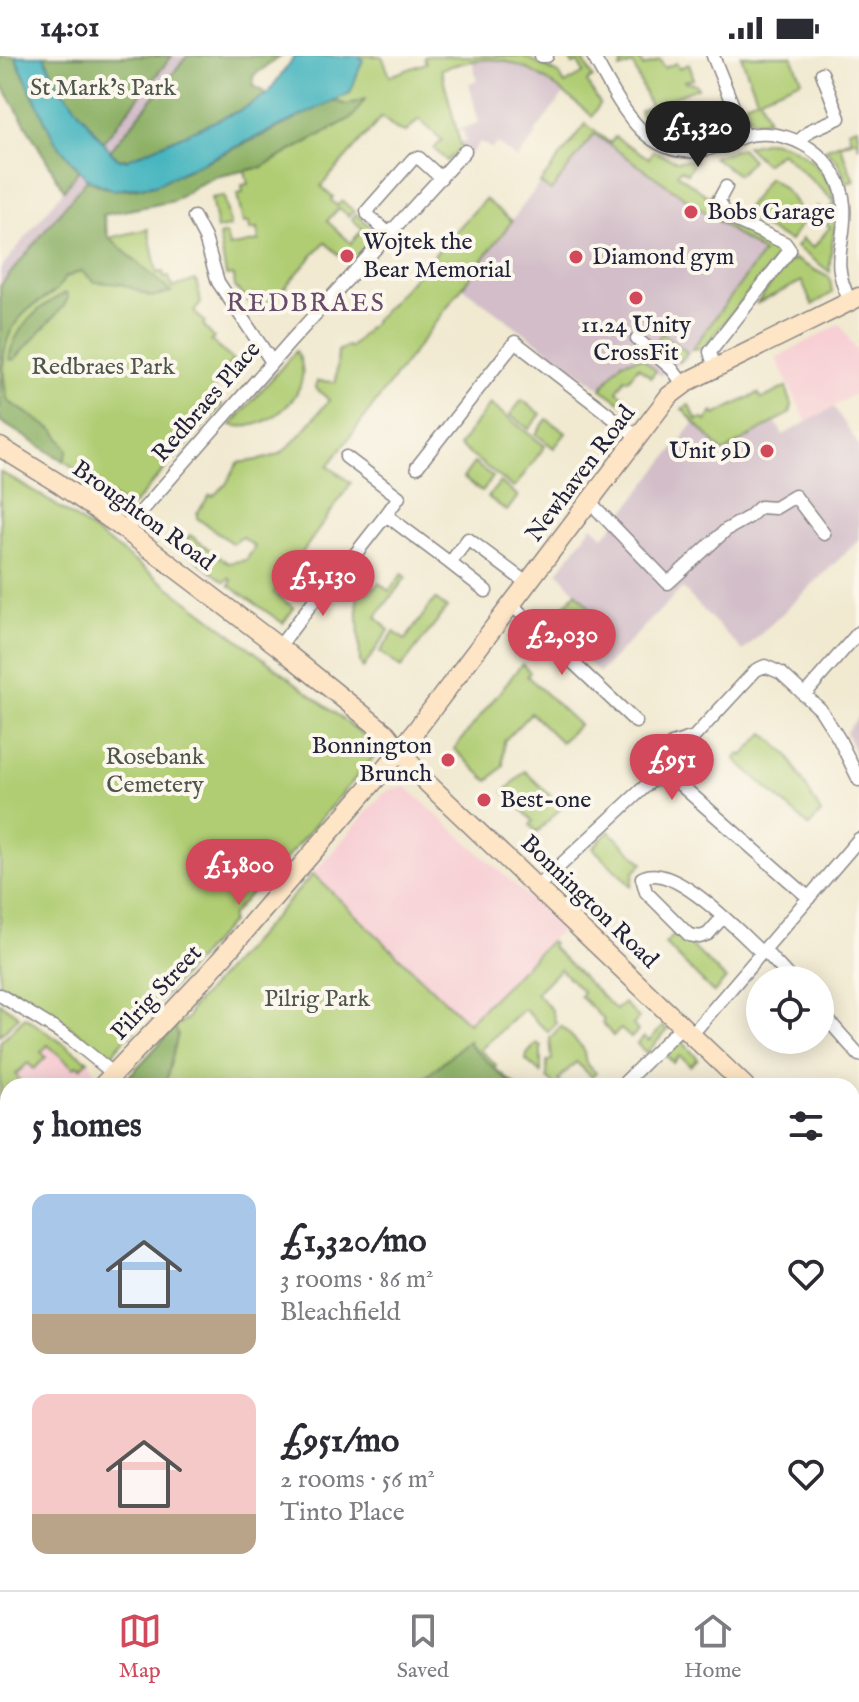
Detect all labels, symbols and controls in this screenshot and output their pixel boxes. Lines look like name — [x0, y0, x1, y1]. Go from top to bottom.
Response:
text: 14:01 — [40, 9, 100, 47]
park label: St Mark's Park — [30, 73, 176, 104]
pin: £1,320 — [633, 101, 763, 169]
text: £1,320 — [663, 110, 733, 143]
place label: Bobs Garage — [707, 197, 835, 228]
marker: Bobs Garage — [682, 203, 700, 221]
place label: Wojtek the Bear Memorial — [363, 227, 512, 286]
place label: Diamond gym — [592, 242, 734, 273]
marker: Wojtek the Bear Memorial — [338, 247, 356, 265]
marker: Diamond gym — [567, 248, 585, 266]
district label: REDBRAES — [226, 287, 386, 320]
marker: 11.24 Unity CrossFit — [627, 289, 645, 307]
place label: 11.24 Unity CrossFit — [581, 310, 691, 369]
street label: Redbraes Place — [146, 335, 268, 469]
park label: Redbraes Park — [31, 352, 175, 383]
street label: Newhaven Road — [519, 399, 643, 549]
place label: Unit 9D — [669, 436, 751, 467]
marker: Unit 9D — [758, 442, 776, 460]
street label: Broughton Road — [66, 454, 221, 578]
pin: £1,130 — [258, 550, 388, 618]
text: £1,130 — [290, 559, 356, 592]
pin: £2,030 — [497, 609, 627, 677]
text: £2,030 — [526, 618, 598, 651]
place label: Bonnington Brunch — [312, 731, 432, 790]
pin: £951 — [625, 734, 719, 802]
park label: Rosebank Cemetery — [105, 742, 205, 801]
text: £951 — [648, 743, 696, 776]
marker: Bonnington Brunch — [439, 751, 457, 769]
place label: Best-one — [500, 785, 591, 816]
marker: Best-one — [475, 791, 493, 809]
street label: Bonnington Road — [514, 828, 665, 976]
pin: £1,800 — [174, 839, 304, 907]
text: £1,800 — [204, 848, 274, 881]
street label: Pilrig Street — [105, 939, 209, 1047]
map controls — [746, 966, 834, 1054]
button: locate — [746, 966, 834, 1054]
park label: Pilrig Park — [264, 984, 370, 1015]
icon: filters — [784, 1104, 828, 1148]
text: 5 homes — [32, 1105, 142, 1148]
text: £1,320/mo — [280, 1220, 427, 1263]
icon: home — [96, 1226, 192, 1322]
icon: heart — [784, 1252, 828, 1296]
text: 3 rooms · 86 m² — [280, 1263, 433, 1296]
text: Bleachfield — [280, 1296, 400, 1329]
text: £951/mo — [280, 1420, 399, 1463]
icon: home — [96, 1426, 192, 1522]
icon: heart — [784, 1452, 828, 1496]
text: 2 rooms · 56 m² — [280, 1463, 435, 1496]
text: Tinto Place — [280, 1496, 405, 1529]
tab: Map — [118, 1609, 162, 1685]
tab: Saved — [397, 1609, 449, 1685]
tab: Home — [684, 1609, 741, 1685]

